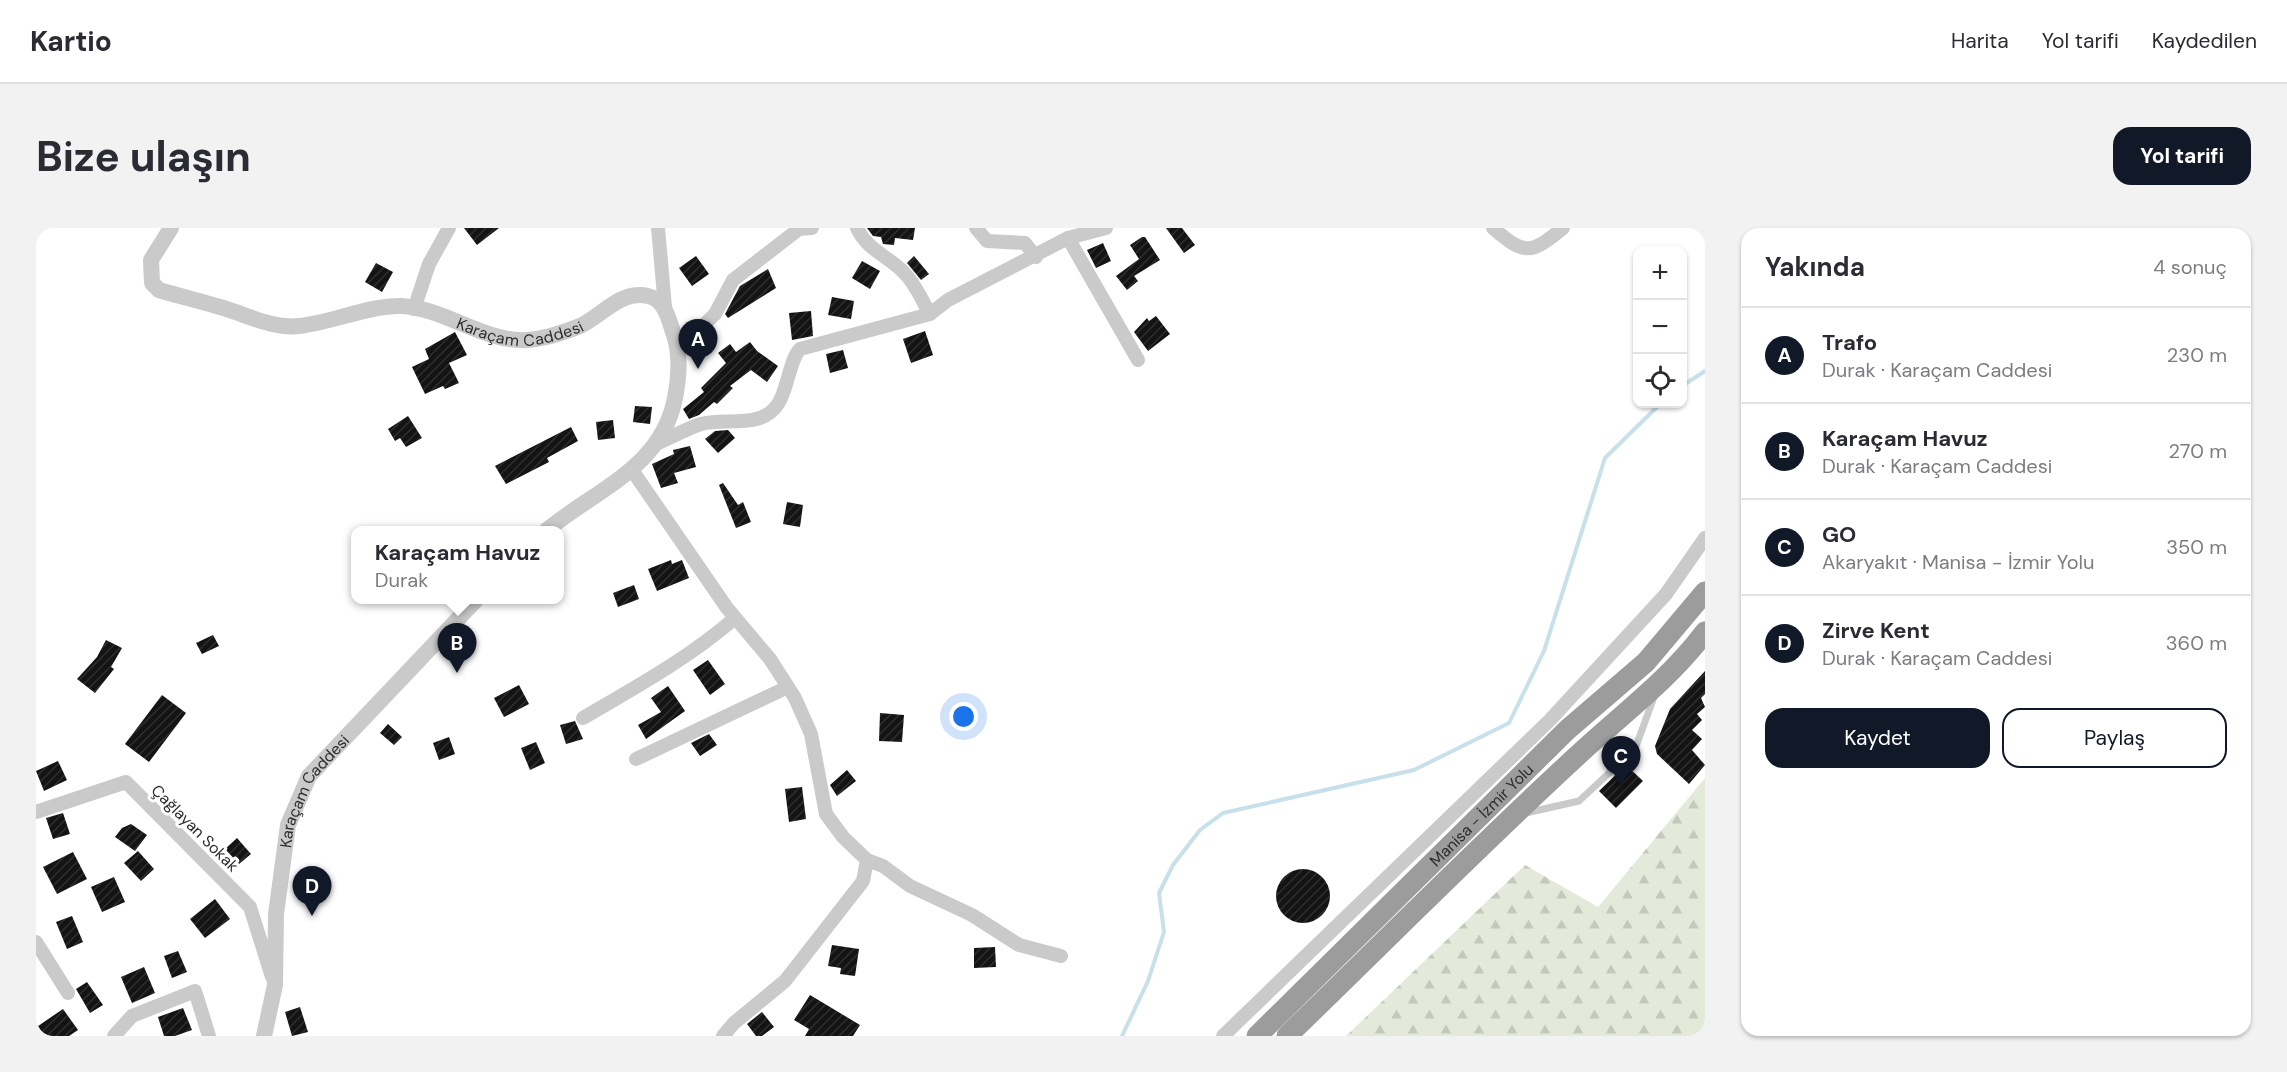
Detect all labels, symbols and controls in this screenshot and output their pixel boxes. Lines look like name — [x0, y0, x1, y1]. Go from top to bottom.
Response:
text: Kartio — [30, 23, 112, 60]
text: Harita — [1951, 27, 2009, 55]
text: Yol tarifi — [2042, 27, 2119, 55]
text: Kaydedilen — [2152, 27, 2257, 55]
button: Yol tarifi — [2113, 127, 2251, 185]
text: Bize ulaşın — [36, 129, 251, 184]
map controls — [1633, 246, 1687, 408]
button: + — [1633, 246, 1687, 300]
text: Yakında — [1765, 250, 1865, 284]
text: 4 sonuç — [2153, 254, 2227, 280]
button: − — [1633, 300, 1687, 354]
street label: Karaçam Caddesi — [454, 312, 587, 351]
pin: A — [678, 320, 718, 369]
text: Trafo — [1822, 328, 1877, 357]
text: A — [1777, 342, 1792, 368]
text: 230 m — [2167, 342, 2227, 368]
button: locate — [1633, 354, 1687, 408]
text: Durak · Karaçam Caddesi — [1822, 357, 2052, 383]
text: Karaçam Havuz — [1822, 424, 1988, 453]
text: B — [1778, 438, 1791, 464]
text: 270 m — [2169, 438, 2227, 464]
text: Durak · Karaçam Caddesi — [1822, 453, 2052, 479]
text: GO — [1822, 520, 1856, 549]
popup — [351, 526, 564, 604]
text: C — [1777, 534, 1792, 560]
text: 350 m — [2166, 534, 2227, 560]
text: Karaçam Havuz — [375, 538, 540, 567]
text: Akaryakıt · Manisa - İzmir Yolu — [1822, 549, 2094, 575]
text: Durak — [375, 567, 428, 593]
text: Zirve Kent — [1822, 616, 1930, 645]
pin: B — [438, 624, 476, 673]
text: D — [1777, 630, 1792, 656]
text: 360 m — [2166, 630, 2227, 656]
text: Durak · Karaçam Caddesi — [1822, 645, 2052, 671]
your location — [949, 702, 978, 731]
button: Kaydet — [1765, 708, 1990, 768]
button: Paylaş — [2002, 708, 2227, 768]
street label: Karaçam Caddesi — [275, 730, 354, 849]
pin: C — [1602, 736, 1640, 786]
street label: Manisa - İzmir Yolu — [1425, 759, 1538, 871]
street label: Çağlayan Sokak — [147, 780, 243, 876]
pin: D — [292, 866, 332, 916]

